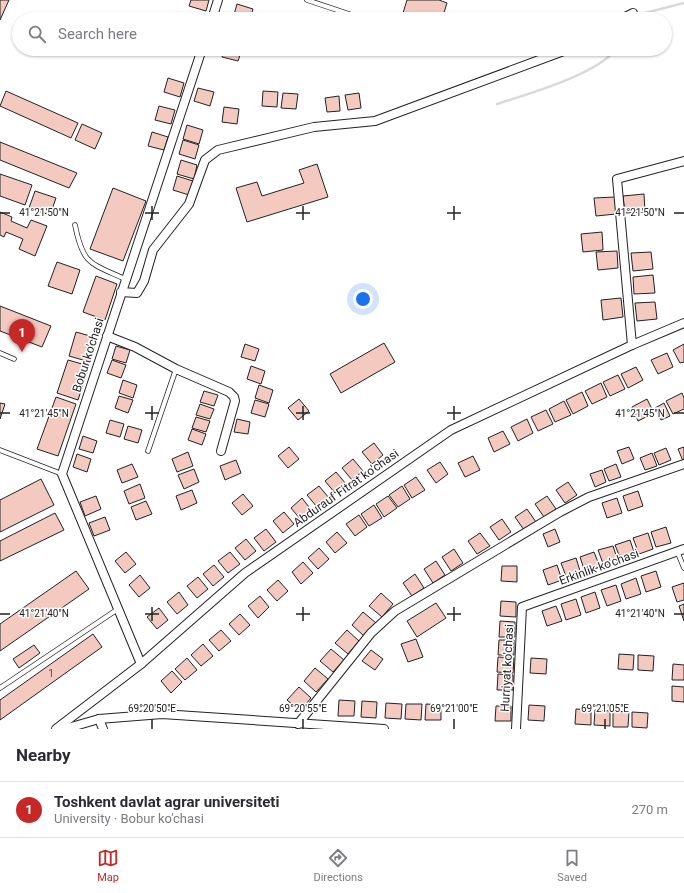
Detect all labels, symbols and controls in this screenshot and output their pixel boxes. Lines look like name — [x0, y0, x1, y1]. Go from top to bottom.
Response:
search box — [12, 12, 672, 56]
icon: search — [26, 23, 48, 45]
text: Search here — [58, 25, 137, 43]
text: 41°21'50"N — [19, 207, 69, 218]
text: 41°21'50"N — [615, 207, 665, 218]
your location — [353, 289, 373, 309]
street label: Bobur ko'chasi — [69, 316, 107, 394]
pin: 1 — [9, 319, 35, 352]
text: 41°21'45"N — [19, 408, 69, 419]
text: 41°21'45"N — [615, 408, 665, 419]
street label: Abdurauf Fitrat ko'chasi — [291, 446, 401, 530]
street label: Erkinlik ko'chasi — [557, 546, 641, 588]
text: 41°21'40"N — [19, 608, 69, 619]
text: 41°21'40"N — [615, 608, 665, 619]
street label: Hurriyat ko'chasi — [498, 624, 516, 712]
house number: 1 — [48, 668, 54, 679]
text: 69°20'50"E — [128, 703, 176, 714]
text: 69°20'55"E — [279, 703, 327, 714]
text: 69°21'00"E — [430, 703, 478, 714]
text: 69°21'05"E — [581, 703, 629, 714]
text: Nearby — [16, 745, 71, 765]
text: Toshkent davlat agrar universiteti — [54, 793, 279, 811]
text: 1 — [25, 802, 33, 817]
text: 270 m — [631, 802, 668, 817]
text: University · Bobur ko'chasi — [54, 811, 204, 826]
tab: Map — [97, 847, 119, 884]
tab: Directions — [313, 847, 363, 884]
tab: Saved — [557, 847, 587, 884]

